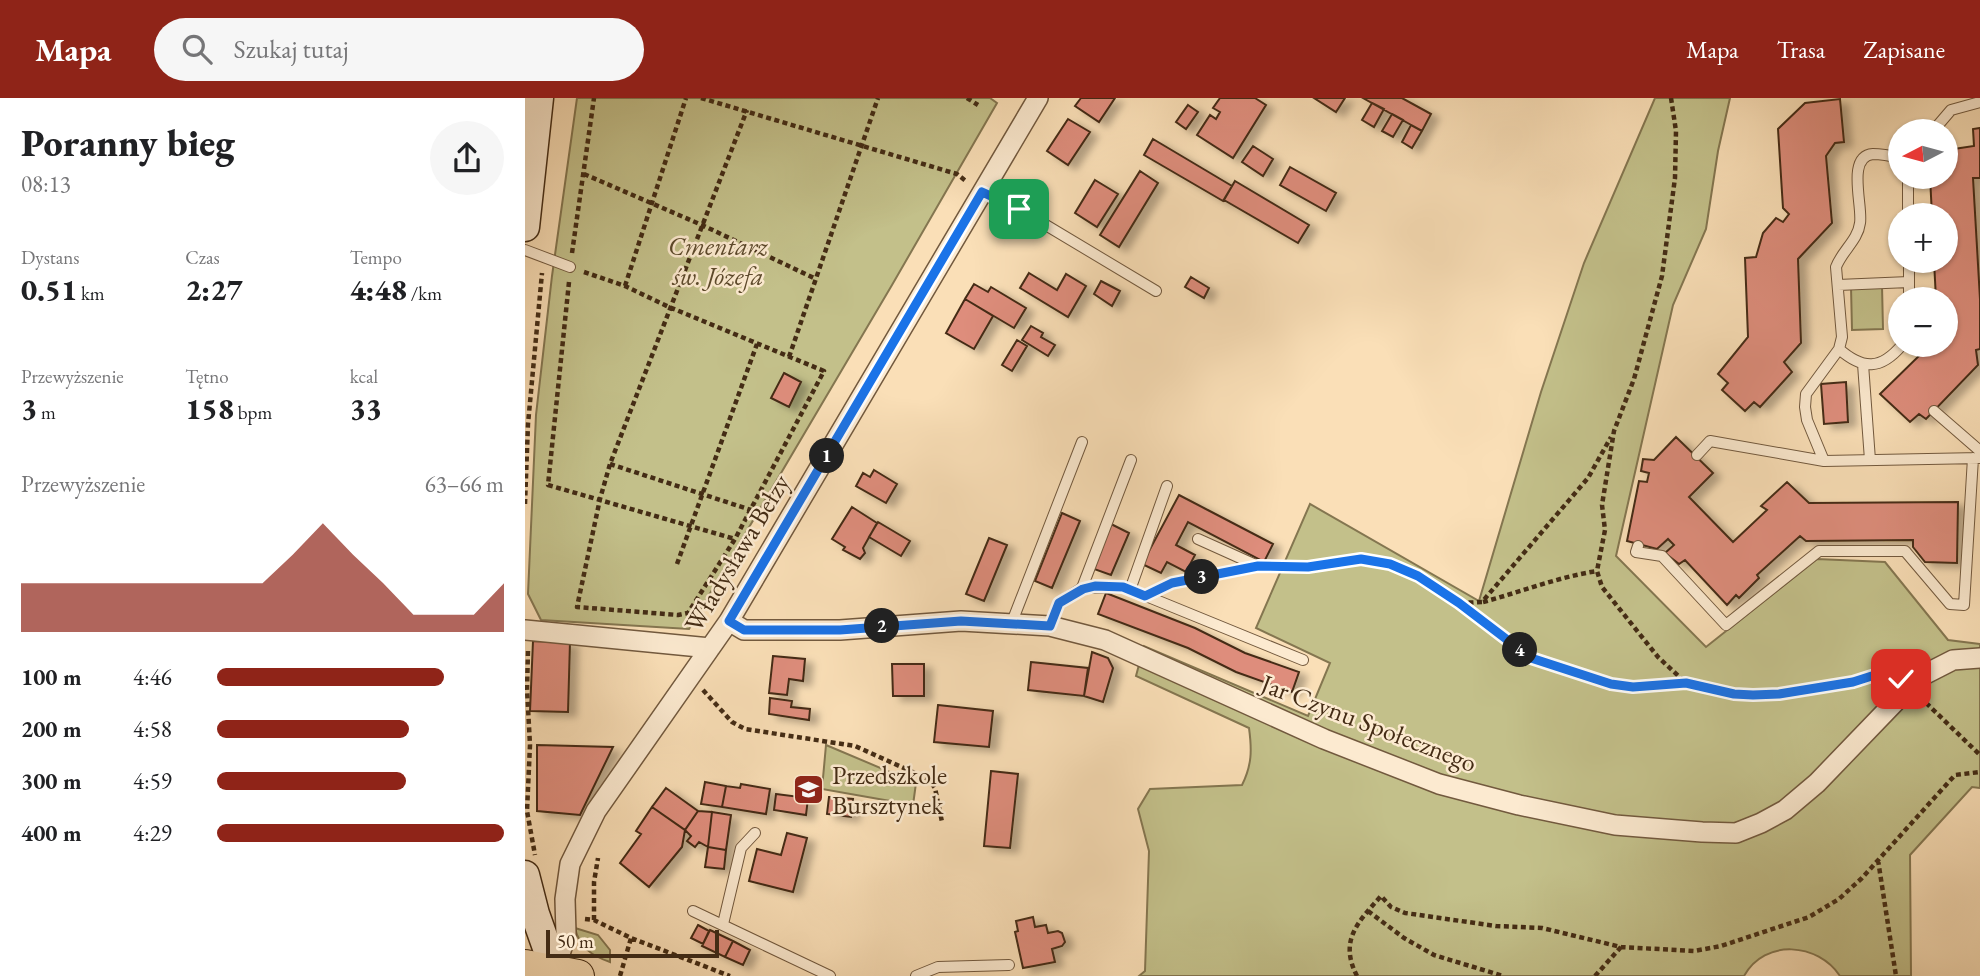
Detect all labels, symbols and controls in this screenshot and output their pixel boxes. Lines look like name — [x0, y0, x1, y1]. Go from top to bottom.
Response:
search box — [154, 18, 644, 81]
text: Mapa — [35, 28, 112, 71]
icon: search — [178, 30, 216, 68]
text: Szukaj tutaj — [234, 32, 349, 66]
text: Mapa — [1686, 34, 1739, 65]
text: Trasa — [1777, 34, 1825, 65]
text: Zapisane — [1863, 34, 1945, 65]
text: Poranny bieg — [21, 118, 235, 167]
north arrow — [1888, 119, 1958, 189]
map controls — [1888, 119, 1958, 357]
button: share — [430, 121, 504, 195]
text: 08:13 — [21, 169, 71, 199]
pin — [989, 179, 1049, 239]
icon: arrive — [1000, 190, 1038, 228]
button: + — [1888, 203, 1958, 273]
park label: Cmentarz św. Józefa — [668, 229, 768, 293]
text: Dystans — [21, 245, 80, 270]
text: Czas — [185, 245, 220, 270]
text: Tempo — [350, 245, 402, 270]
text: 0.51 — [21, 270, 77, 309]
text: 2:27 — [185, 270, 243, 309]
text: 4:48 — [350, 270, 407, 309]
text: km — [77, 281, 105, 306]
text: /km — [407, 281, 442, 306]
button: − — [1888, 287, 1958, 357]
text: Przewyższenie — [21, 364, 124, 389]
text: Tętno — [185, 364, 229, 389]
text: kcal — [350, 364, 378, 389]
text: 3 — [21, 389, 37, 428]
text: 158 — [185, 389, 234, 428]
text: 33 — [350, 389, 382, 428]
text: m — [37, 400, 56, 425]
text: bpm — [234, 400, 272, 425]
pin: 1 — [809, 438, 845, 474]
text: 1 — [821, 443, 832, 468]
street label: Władysława Bełzy — [676, 467, 798, 638]
text: Przewyższenie — [21, 469, 145, 499]
text: 63–66 m — [425, 469, 504, 499]
pin: 3 — [1185, 560, 1219, 594]
text: 3 — [1196, 564, 1207, 589]
pin: 2 — [865, 608, 899, 644]
text: 2 — [876, 613, 887, 638]
pin: 4 — [1503, 632, 1537, 668]
text: 4 — [1514, 637, 1525, 662]
pin — [1871, 649, 1931, 709]
icon: check — [1882, 660, 1920, 698]
text: 100 m — [21, 662, 82, 692]
text: 4:46 — [133, 662, 172, 692]
street label: Jar Czynu Społecznego — [1254, 665, 1482, 780]
text: 200 m — [21, 714, 82, 744]
text: 4:58 — [133, 714, 172, 744]
place label: Przedszkole Bursztynek — [832, 758, 947, 822]
text: 300 m — [21, 766, 82, 796]
text: 4:59 — [133, 766, 172, 796]
school or university icon: Przedszkole Bursztynek — [792, 773, 826, 807]
text: 400 m — [21, 818, 82, 848]
text: 4:29 — [133, 818, 172, 848]
scale bar — [546, 927, 719, 959]
text: 50 m — [557, 929, 594, 954]

